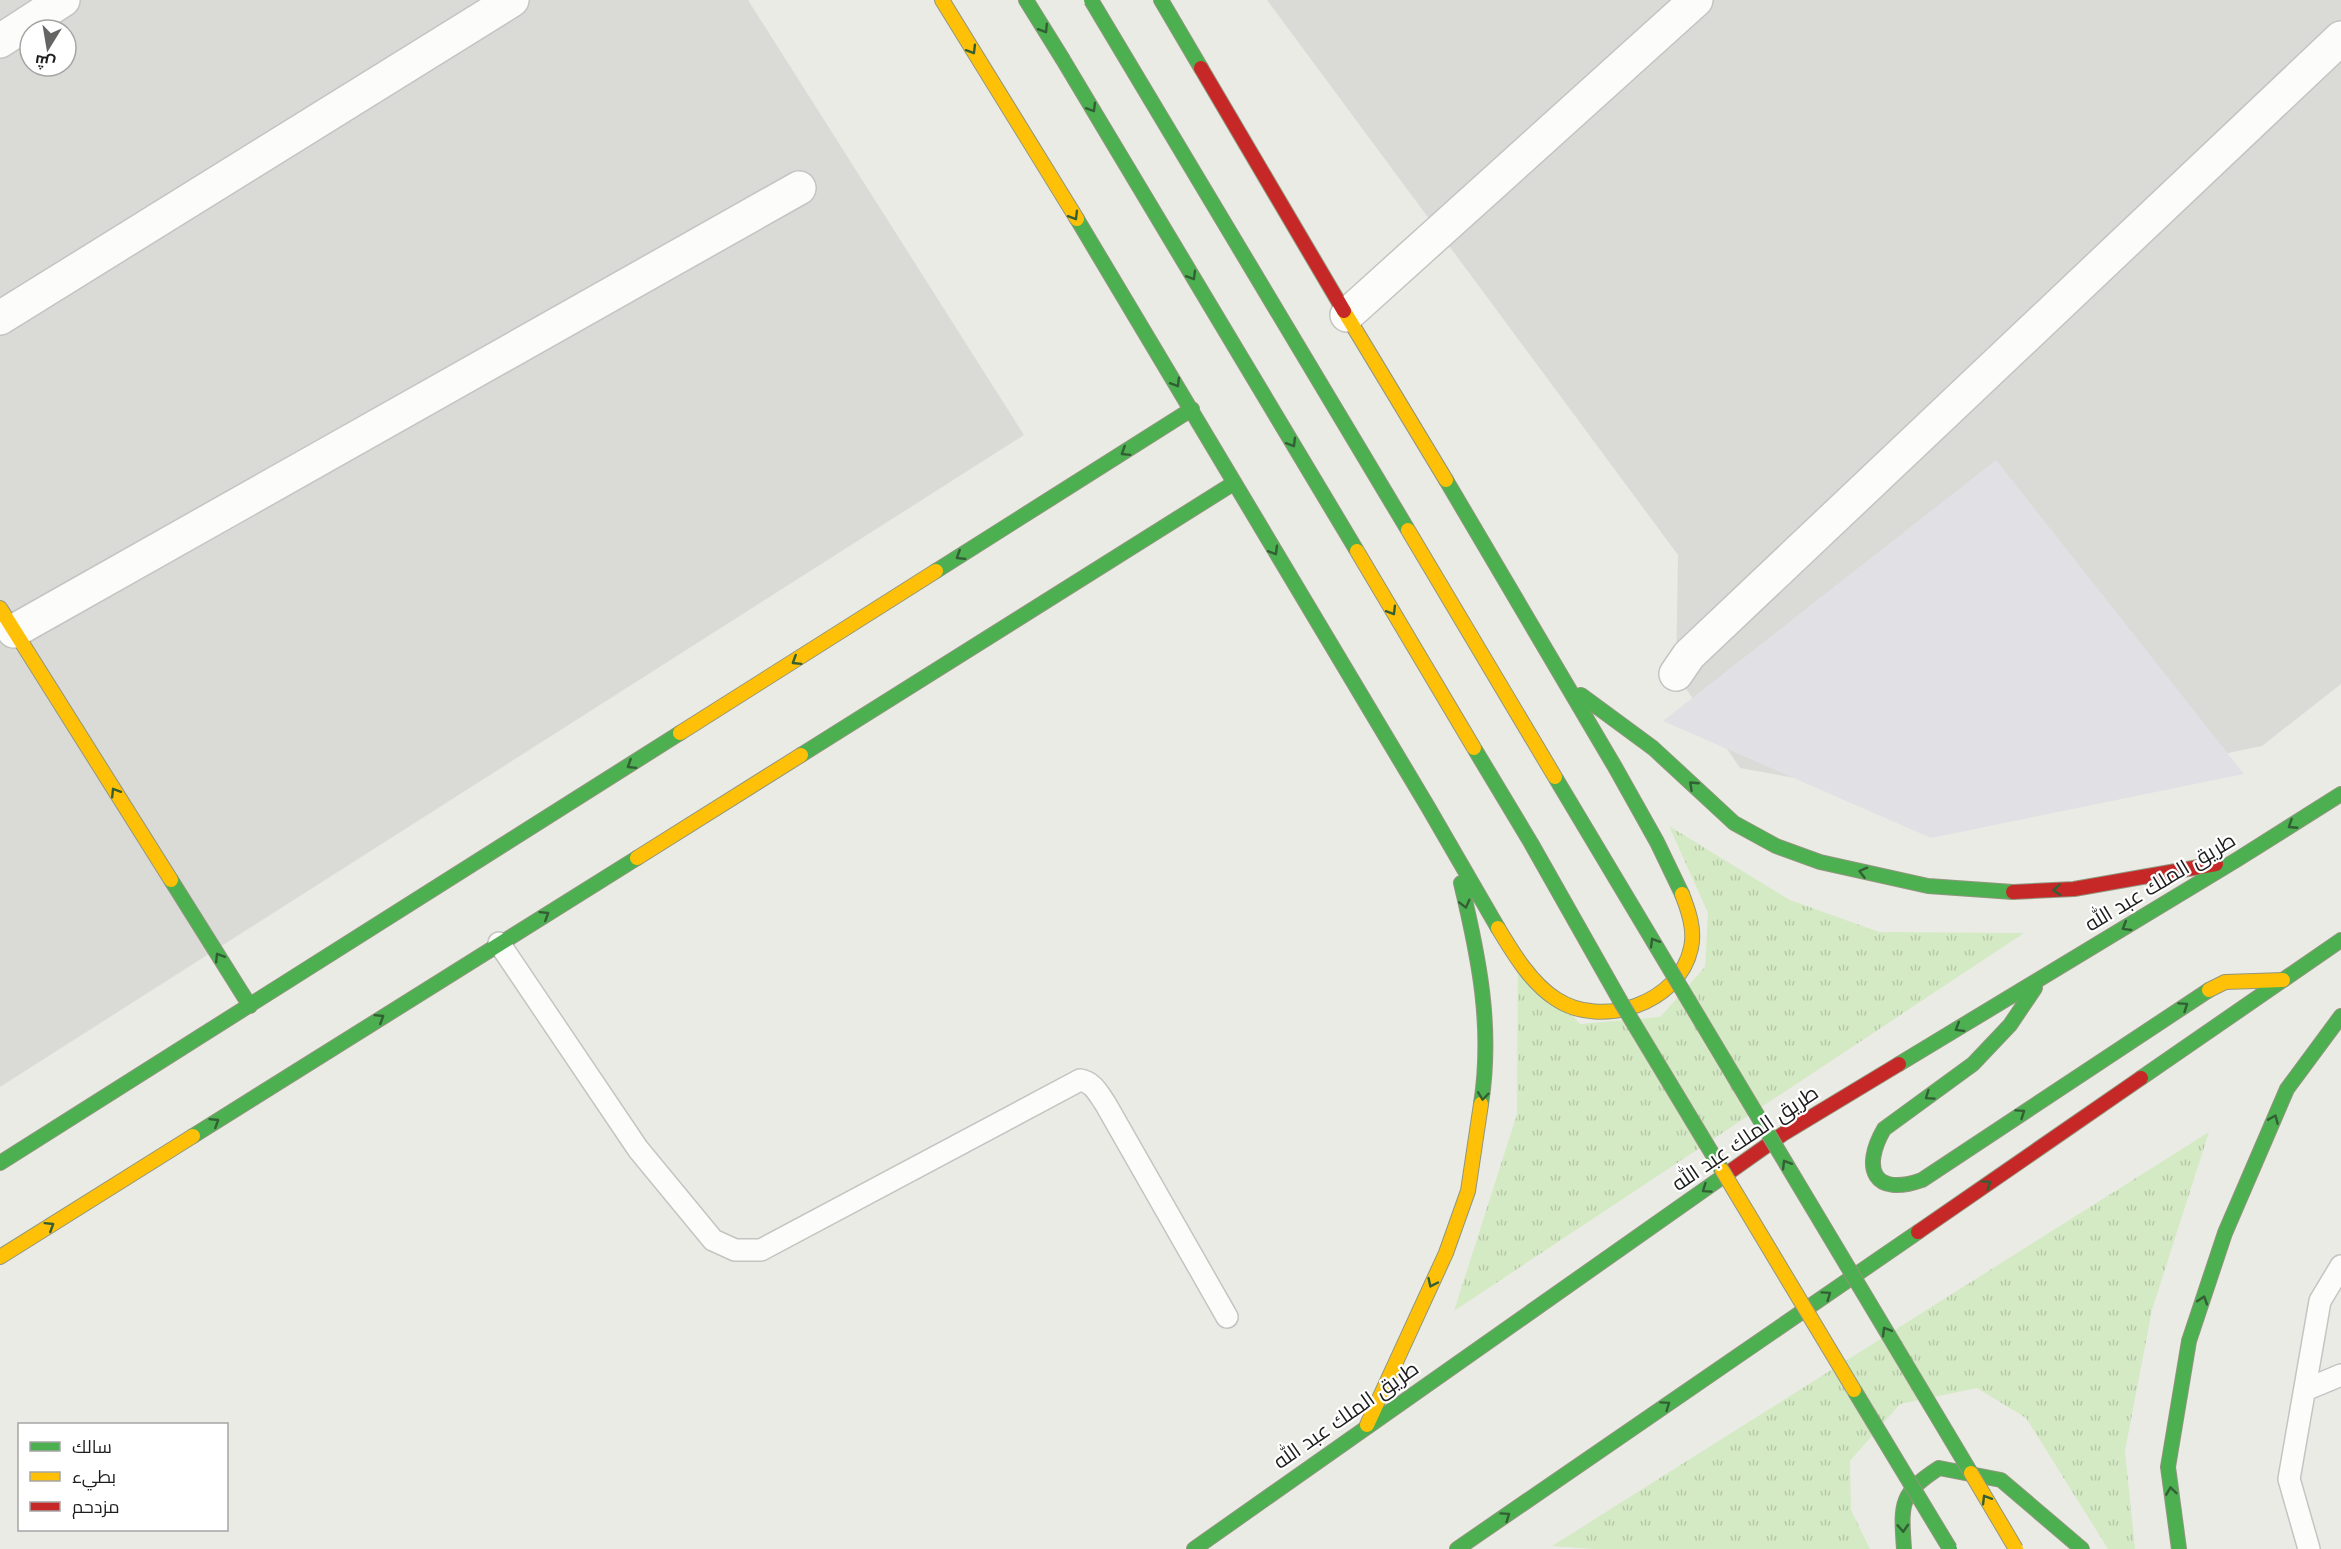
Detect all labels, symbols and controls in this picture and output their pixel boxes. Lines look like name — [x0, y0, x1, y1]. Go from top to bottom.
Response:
north arrow — [18, 18, 78, 78]
one-way arrow — [1037, 23, 1049, 33]
one-way arrow — [965, 44, 977, 54]
text: ش — [33, 51, 57, 74]
one-way arrow — [1085, 102, 1097, 112]
one-way arrow — [1067, 210, 1079, 220]
one-way arrow — [1185, 270, 1196, 280]
one-way arrow — [1168, 377, 1180, 387]
one-way arrow — [1285, 437, 1296, 447]
one-way arrow — [1121, 445, 1132, 456]
one-way arrow — [1267, 545, 1279, 555]
one-way arrow — [956, 549, 967, 560]
one-way arrow — [1385, 604, 1396, 615]
one-way arrow — [792, 653, 802, 665]
one-way arrow — [627, 758, 638, 769]
one-way arrow — [1689, 781, 1700, 792]
one-way arrow — [111, 788, 122, 799]
one-way arrow — [2288, 818, 2298, 830]
street label: طريق الملك عبد الله — [2079, 826, 2240, 937]
one-way arrow — [1858, 867, 1868, 880]
one-way arrow — [2052, 883, 2061, 896]
one-way arrow — [1458, 898, 1471, 908]
one-way arrow — [539, 910, 549, 922]
one-way arrow — [2122, 920, 2132, 932]
one-way arrow — [1650, 938, 1662, 948]
one-way arrow — [214, 953, 226, 963]
one-way arrow — [2178, 1001, 2188, 1013]
one-way arrow — [374, 1014, 384, 1026]
one-way arrow — [1955, 1021, 1965, 1033]
street label: طريق الملك عبد الله — [1666, 1078, 1823, 1197]
one-way arrow — [1925, 1089, 1936, 1100]
one-way arrow — [1477, 1092, 1490, 1101]
one-way arrow — [2015, 1110, 2026, 1121]
one-way arrow — [2266, 1114, 2278, 1125]
one-way arrow — [209, 1118, 219, 1130]
one-way arrow — [1782, 1160, 1794, 1170]
one-way arrow — [1981, 1180, 1992, 1191]
one-way arrow — [1701, 1182, 1712, 1193]
one-way arrow — [43, 1222, 54, 1233]
one-way arrow — [1428, 1277, 1440, 1288]
one-way arrow — [1820, 1291, 1831, 1302]
one-way arrow — [2196, 1295, 2208, 1306]
one-way arrow — [1882, 1327, 1893, 1337]
street label: طريق الملك عبد الله — [1268, 1354, 1424, 1475]
one-way arrow — [1660, 1401, 1671, 1412]
legend — [18, 1423, 228, 1531]
text: سالك — [72, 1436, 112, 1458]
text: بطيء — [72, 1466, 116, 1491]
one-way arrow — [2165, 1486, 2178, 1496]
one-way arrow — [1981, 1495, 1993, 1505]
text: مزدحم — [72, 1496, 120, 1519]
one-way arrow — [1499, 1512, 1510, 1523]
one-way arrow — [1897, 1524, 1910, 1533]

